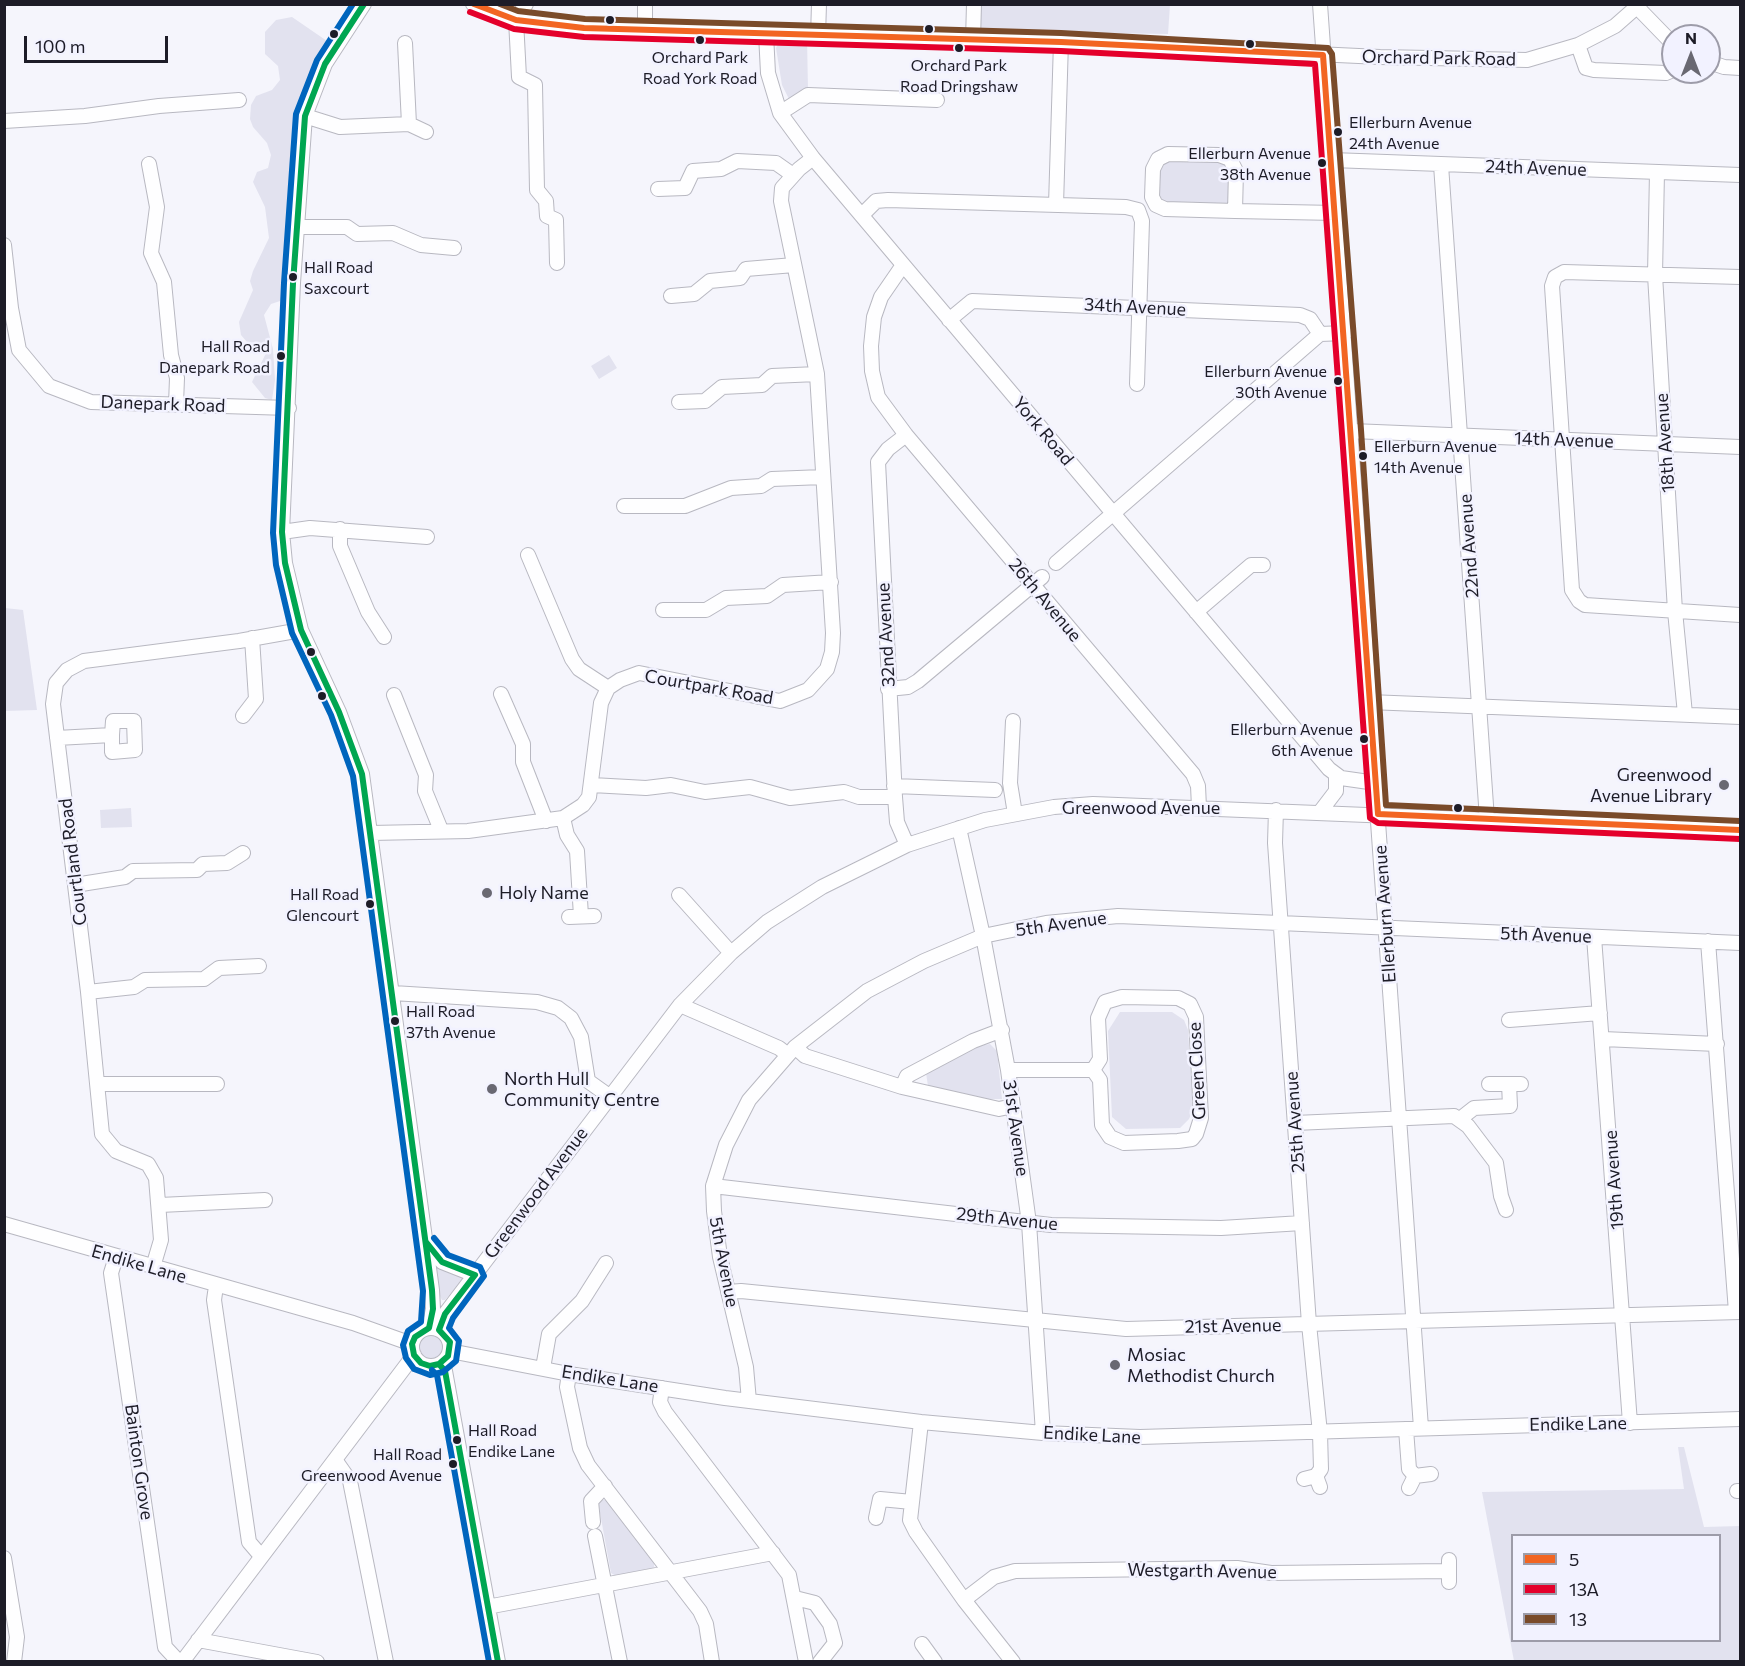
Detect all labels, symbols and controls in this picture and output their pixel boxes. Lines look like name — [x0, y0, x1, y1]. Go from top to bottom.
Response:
unlabelled marker — [604, 14, 616, 26]
unlabelled marker — [923, 23, 935, 35]
scale bar — [27, 24, 171, 62]
north arrow — [1661, 24, 1721, 84]
unlabelled marker — [328, 28, 340, 40]
text: N — [1685, 28, 1697, 47]
marker: Orchard Park Road York Road — [694, 34, 706, 46]
text: 100 m — [35, 35, 85, 57]
unlabelled marker — [1244, 38, 1256, 50]
marker: Orchard Park Road Dringshaw — [953, 42, 965, 54]
street label: Orchard Park Road — [1362, 46, 1516, 70]
place label: Orchard Park Road York Road — [643, 48, 757, 86]
place label: Orchard Park Road Dringshaw — [900, 56, 1018, 94]
place label: Ellerburn Avenue 24th Avenue — [1349, 113, 1472, 151]
marker: Ellerburn Avenue 24th Avenue — [1332, 126, 1344, 138]
place label: Ellerburn Avenue 38th Avenue — [1188, 144, 1311, 182]
street label: 24th Avenue — [1485, 155, 1587, 181]
marker: Ellerburn Avenue 38th Avenue — [1316, 157, 1328, 169]
place label: Hall Road Saxcourt — [304, 258, 373, 296]
marker: Hall Road Saxcourt — [287, 271, 299, 283]
street label: 34th Avenue — [1083, 294, 1187, 320]
place label: Hall Road Danepark Road — [159, 337, 270, 375]
marker: Hall Road Danepark Road — [275, 350, 287, 362]
place label: Ellerburn Avenue 30th Avenue — [1204, 362, 1327, 400]
marker: Ellerburn Avenue 30th Avenue — [1332, 375, 1344, 387]
street label: Danepark Road — [100, 391, 226, 417]
street label: York Road — [1008, 392, 1078, 470]
street label: 18th Avenue — [1651, 392, 1679, 494]
street label: 14th Avenue — [1514, 427, 1614, 453]
place label: Ellerburn Avenue 14th Avenue — [1374, 437, 1497, 475]
marker: Ellerburn Avenue 14th Avenue — [1357, 450, 1369, 462]
street label: 22nd Avenue — [1455, 493, 1483, 599]
street label: 26th Avenue — [1004, 554, 1086, 646]
street label: 32nd Avenue — [872, 582, 900, 688]
unlabelled marker — [305, 646, 317, 658]
street label: Courtpark Road — [643, 665, 775, 709]
unlabelled marker — [316, 690, 328, 702]
place label: Ellerburn Avenue 6th Avenue — [1230, 720, 1353, 758]
marker: Ellerburn Avenue 6th Avenue — [1358, 733, 1370, 745]
place label: Greenwood Avenue Library — [1590, 764, 1712, 806]
marker: Greenwood Avenue Library — [1717, 778, 1731, 792]
street label: Courtland Road — [54, 797, 92, 927]
street label: Greenwood Avenue — [1062, 797, 1220, 819]
unlabelled marker — [1452, 802, 1464, 814]
street label: Ellerburn Avenue — [1369, 844, 1401, 984]
place label: Holy Name — [499, 882, 589, 904]
place label: Hall Road Glencourt — [286, 885, 359, 923]
marker: Holy Name — [480, 886, 494, 900]
marker: Hall Road Glencourt — [364, 898, 376, 910]
street label: 5th Avenue — [1014, 907, 1108, 941]
street label: 5th Avenue — [1500, 923, 1592, 947]
place label: Hall Road 37th Avenue — [406, 1002, 496, 1040]
marker: Hall Road 37th Avenue — [389, 1015, 401, 1027]
street label: Green Close — [1184, 1022, 1210, 1120]
place label: North Hull Community Centre — [504, 1068, 660, 1110]
street label: 25th Avenue — [1281, 1071, 1309, 1173]
street label: 31st Avenue — [999, 1079, 1033, 1177]
marker: North Hull Community Centre — [485, 1082, 499, 1096]
street label: Greenwood Avenue — [480, 1123, 592, 1263]
street label: 19th Avenue — [1600, 1129, 1628, 1231]
street label: 29th Avenue — [955, 1203, 1059, 1235]
street label: 5th Avenue — [705, 1215, 743, 1309]
street label: Endike Lane — [89, 1240, 189, 1288]
street label: 21st Avenue — [1184, 1314, 1282, 1338]
place label: Mosiac Methodist Church — [1127, 1344, 1275, 1386]
marker: Mosiac Methodist Church — [1108, 1358, 1122, 1372]
street label: Endike Lane — [560, 1361, 660, 1397]
street label: Bainton Grove — [120, 1403, 158, 1521]
street label: Endike Lane — [1529, 1412, 1627, 1436]
place label: Hall Road Endike Lane — [468, 1421, 555, 1459]
street label: Endike Lane — [1043, 1422, 1141, 1448]
marker: Hall Road Endike Lane — [451, 1434, 463, 1446]
place label: Hall Road Greenwood Avenue — [301, 1445, 442, 1483]
marker: Hall Road Greenwood Avenue — [447, 1458, 459, 1470]
legend — [1511, 1534, 1721, 1642]
text: 5 — [1569, 1548, 1579, 1570]
street label: Westgarth Avenue — [1127, 1559, 1277, 1583]
text: 13A — [1569, 1578, 1599, 1600]
text: 13 — [1569, 1608, 1587, 1630]

